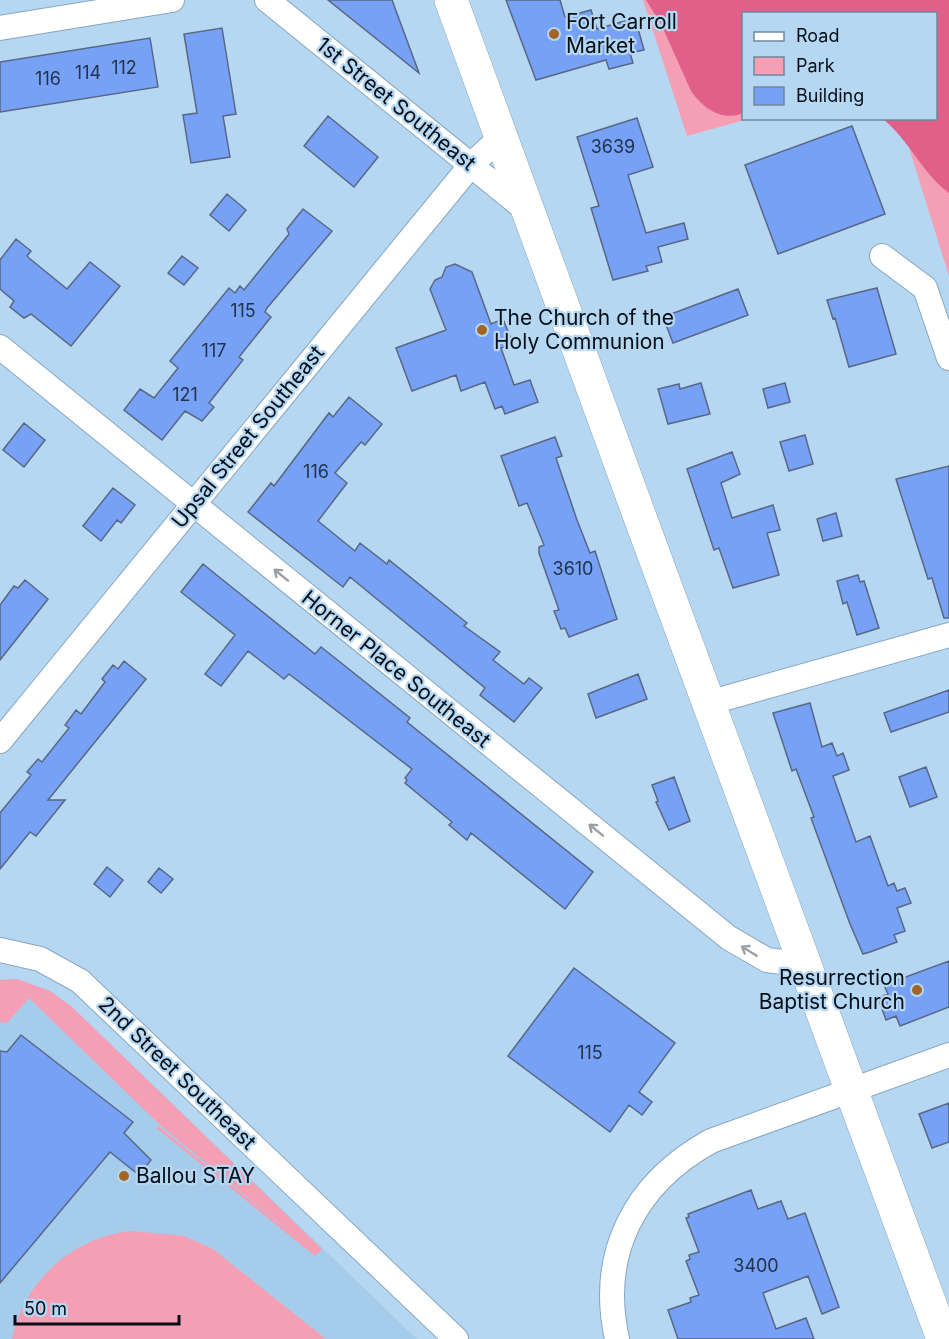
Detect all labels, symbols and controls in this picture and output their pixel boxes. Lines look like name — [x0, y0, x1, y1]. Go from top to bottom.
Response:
place label: Fort Carroll Market — [566, 9, 677, 58]
legend — [742, 12, 937, 120]
text: Road — [796, 25, 839, 46]
marker: Fort Carroll Market — [547, 27, 561, 41]
street label: 1st Street Southeast — [312, 32, 481, 176]
text: Park — [796, 55, 835, 76]
house number: 112 — [111, 57, 137, 78]
house number: 114 — [75, 62, 101, 83]
house number: 116 — [35, 68, 61, 89]
text: Building — [796, 85, 864, 106]
house number: 3639 — [591, 136, 635, 157]
house number: 115 — [230, 300, 256, 321]
place label: The Church of the Holy Communion — [494, 305, 674, 354]
marker: The Church of the Holy Communion — [475, 323, 489, 337]
street label: Upsal Street Southeast — [166, 340, 329, 533]
house number: 117 — [202, 340, 226, 361]
house number: 121 — [172, 384, 198, 405]
house number: 116 — [303, 461, 329, 482]
house number: 3610 — [553, 558, 593, 579]
one-way arrow — [273, 569, 289, 582]
street label: Horner Place Southeast — [297, 585, 496, 752]
one-way arrow — [588, 824, 604, 837]
one-way arrow — [741, 944, 758, 956]
place label: Resurrection Baptist Church — [759, 965, 905, 1014]
marker: Resurrection Baptist Church — [910, 983, 924, 997]
street label: 2nd Street Southeast — [93, 991, 261, 1154]
house number: 115 — [577, 1042, 603, 1063]
place label: Ballou STAY — [136, 1163, 255, 1188]
marker: Ballou STAY — [117, 1169, 131, 1183]
house number: 3400 — [733, 1255, 779, 1276]
scale bar — [15, 1288, 178, 1326]
text: 50 m — [24, 1298, 67, 1319]

